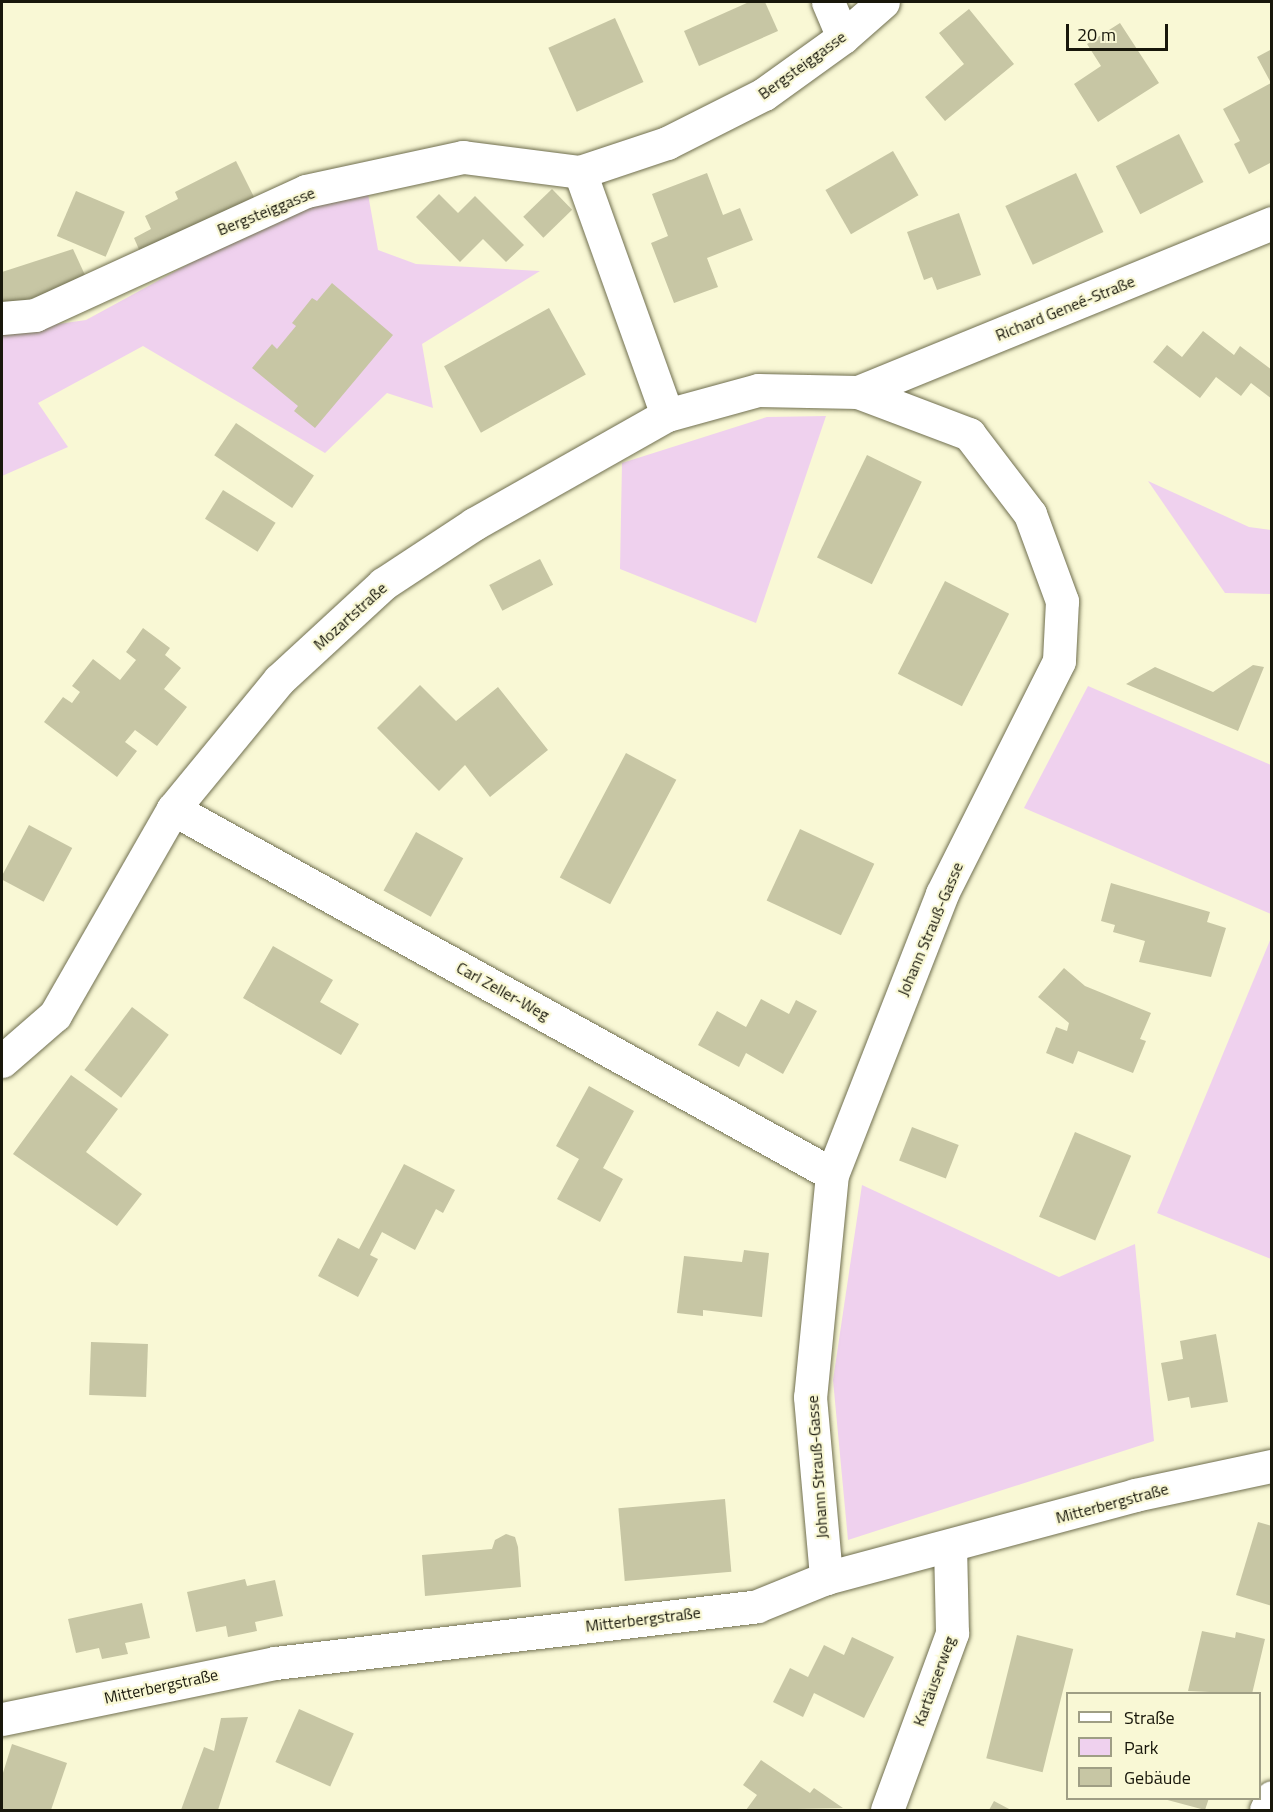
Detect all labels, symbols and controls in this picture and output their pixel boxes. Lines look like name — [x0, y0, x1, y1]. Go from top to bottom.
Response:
scale bar — [1069, 12, 1171, 50]
text: 20 m — [1077, 21, 1116, 48]
street label: Bergsteiggasse — [754, 27, 850, 103]
street label: Bergsteiggasse — [214, 183, 318, 239]
street label: Richard Geneé-Straße — [993, 271, 1137, 345]
street label: Mozartstraße — [309, 578, 391, 654]
street label: Johann Strauß-Gasse — [893, 859, 967, 999]
street label: Carl Zeller-Weg — [453, 958, 553, 1024]
street label: Johann Strauß-Gasse — [802, 1395, 832, 1539]
street label: Mitterbergstraße — [1054, 1479, 1170, 1527]
street label: Mitterbergstraße — [584, 1602, 702, 1636]
street label: Kartäuserweg — [909, 1633, 959, 1729]
street label: Mitterbergstraße — [102, 1665, 220, 1707]
legend — [1066, 1692, 1261, 1800]
text: Straße — [1124, 1704, 1175, 1731]
text: Park — [1124, 1734, 1158, 1761]
text: Gebäude — [1124, 1764, 1191, 1791]

